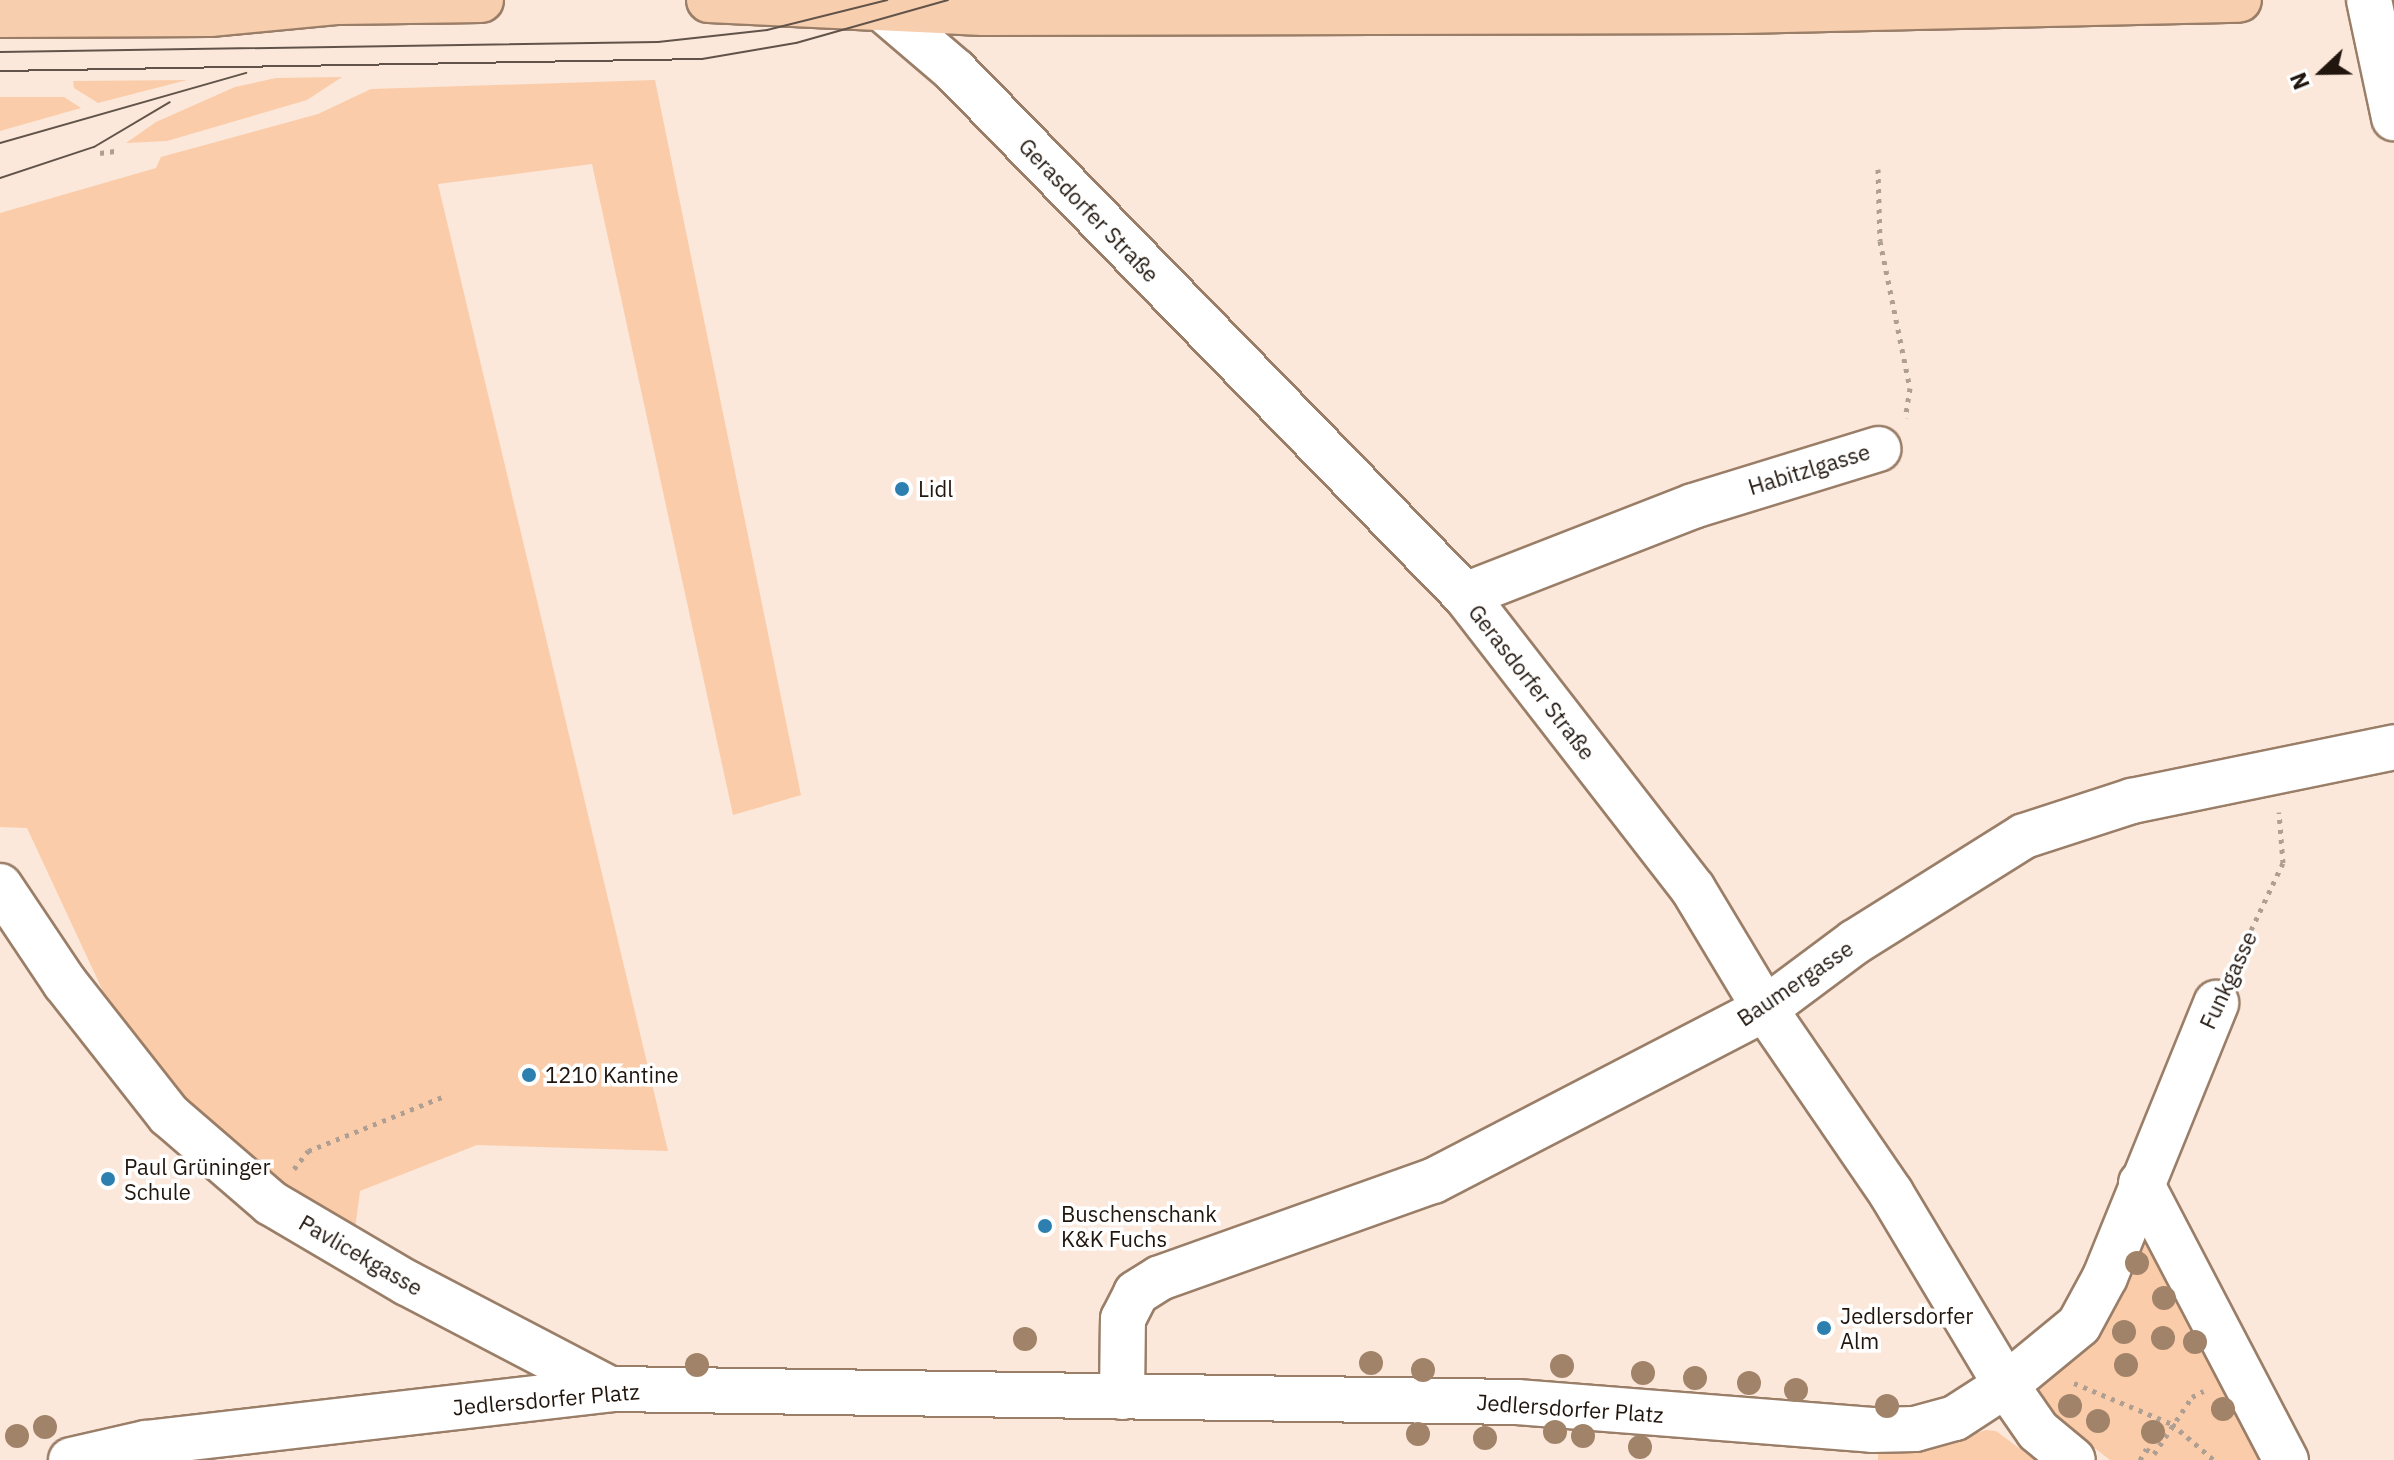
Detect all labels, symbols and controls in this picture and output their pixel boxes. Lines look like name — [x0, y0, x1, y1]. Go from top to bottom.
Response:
north arrow — [2282, 32, 2362, 112]
text: N — [2283, 68, 2316, 94]
street label: Gerasdorfer Straße — [1014, 133, 1164, 287]
street label: Habitzlgasse — [1745, 438, 1873, 500]
place label: Lidl — [918, 476, 953, 502]
marker: Lidl — [893, 480, 911, 498]
street label: Gerasdorfer Straße — [1463, 599, 1601, 765]
street label: Funkgasse — [2194, 927, 2262, 1033]
street label: Baumergasse — [1732, 935, 1858, 1031]
place label: 1210 Kantine — [545, 1062, 679, 1088]
marker: 1210 Kantine — [520, 1066, 538, 1084]
place label: Paul Grüninger Schule — [124, 1153, 271, 1204]
marker: Paul Grüninger Schule — [99, 1170, 117, 1188]
place label: Buschenschank K&K Fuchs — [1061, 1200, 1217, 1252]
street label: Pavlicekgasse — [295, 1209, 427, 1301]
marker: Buschenschank K&K Fuchs — [1036, 1217, 1054, 1235]
place label: Jedlersdorfer Alm — [1840, 1302, 1973, 1354]
marker: Jedlersdorfer Alm — [1815, 1319, 1833, 1337]
street label: Jedlersdorfer Platz — [451, 1378, 641, 1420]
street label: Jedlersdorfer Platz — [1476, 1388, 1664, 1428]

